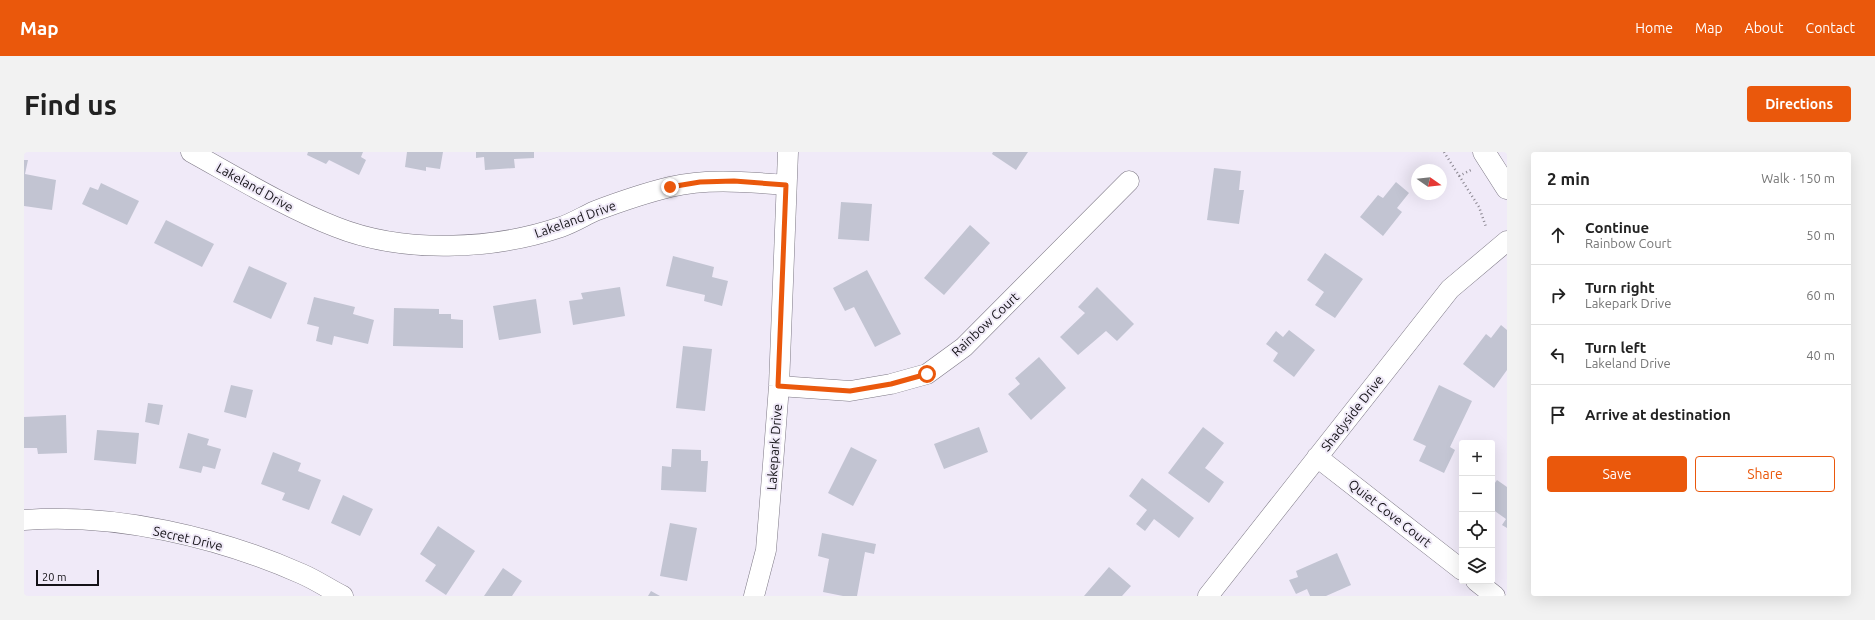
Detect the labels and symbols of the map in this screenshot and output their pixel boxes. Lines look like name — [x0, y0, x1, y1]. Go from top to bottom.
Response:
street label: Lakeland Drive — [214, 160, 296, 214]
north arrow — [1411, 164, 1447, 200]
route end — [661, 178, 679, 196]
street label: Lakeland Drive — [532, 198, 618, 240]
street label: Rainbow Court — [949, 289, 1021, 359]
route start — [918, 365, 936, 383]
street label: Shadyside Drive — [1318, 372, 1386, 454]
street label: Lakepark Drive — [764, 403, 784, 491]
street label: Quiet Cove Court — [1345, 476, 1434, 550]
street label: Secret Drive — [152, 523, 224, 553]
scale bar — [36, 568, 99, 587]

